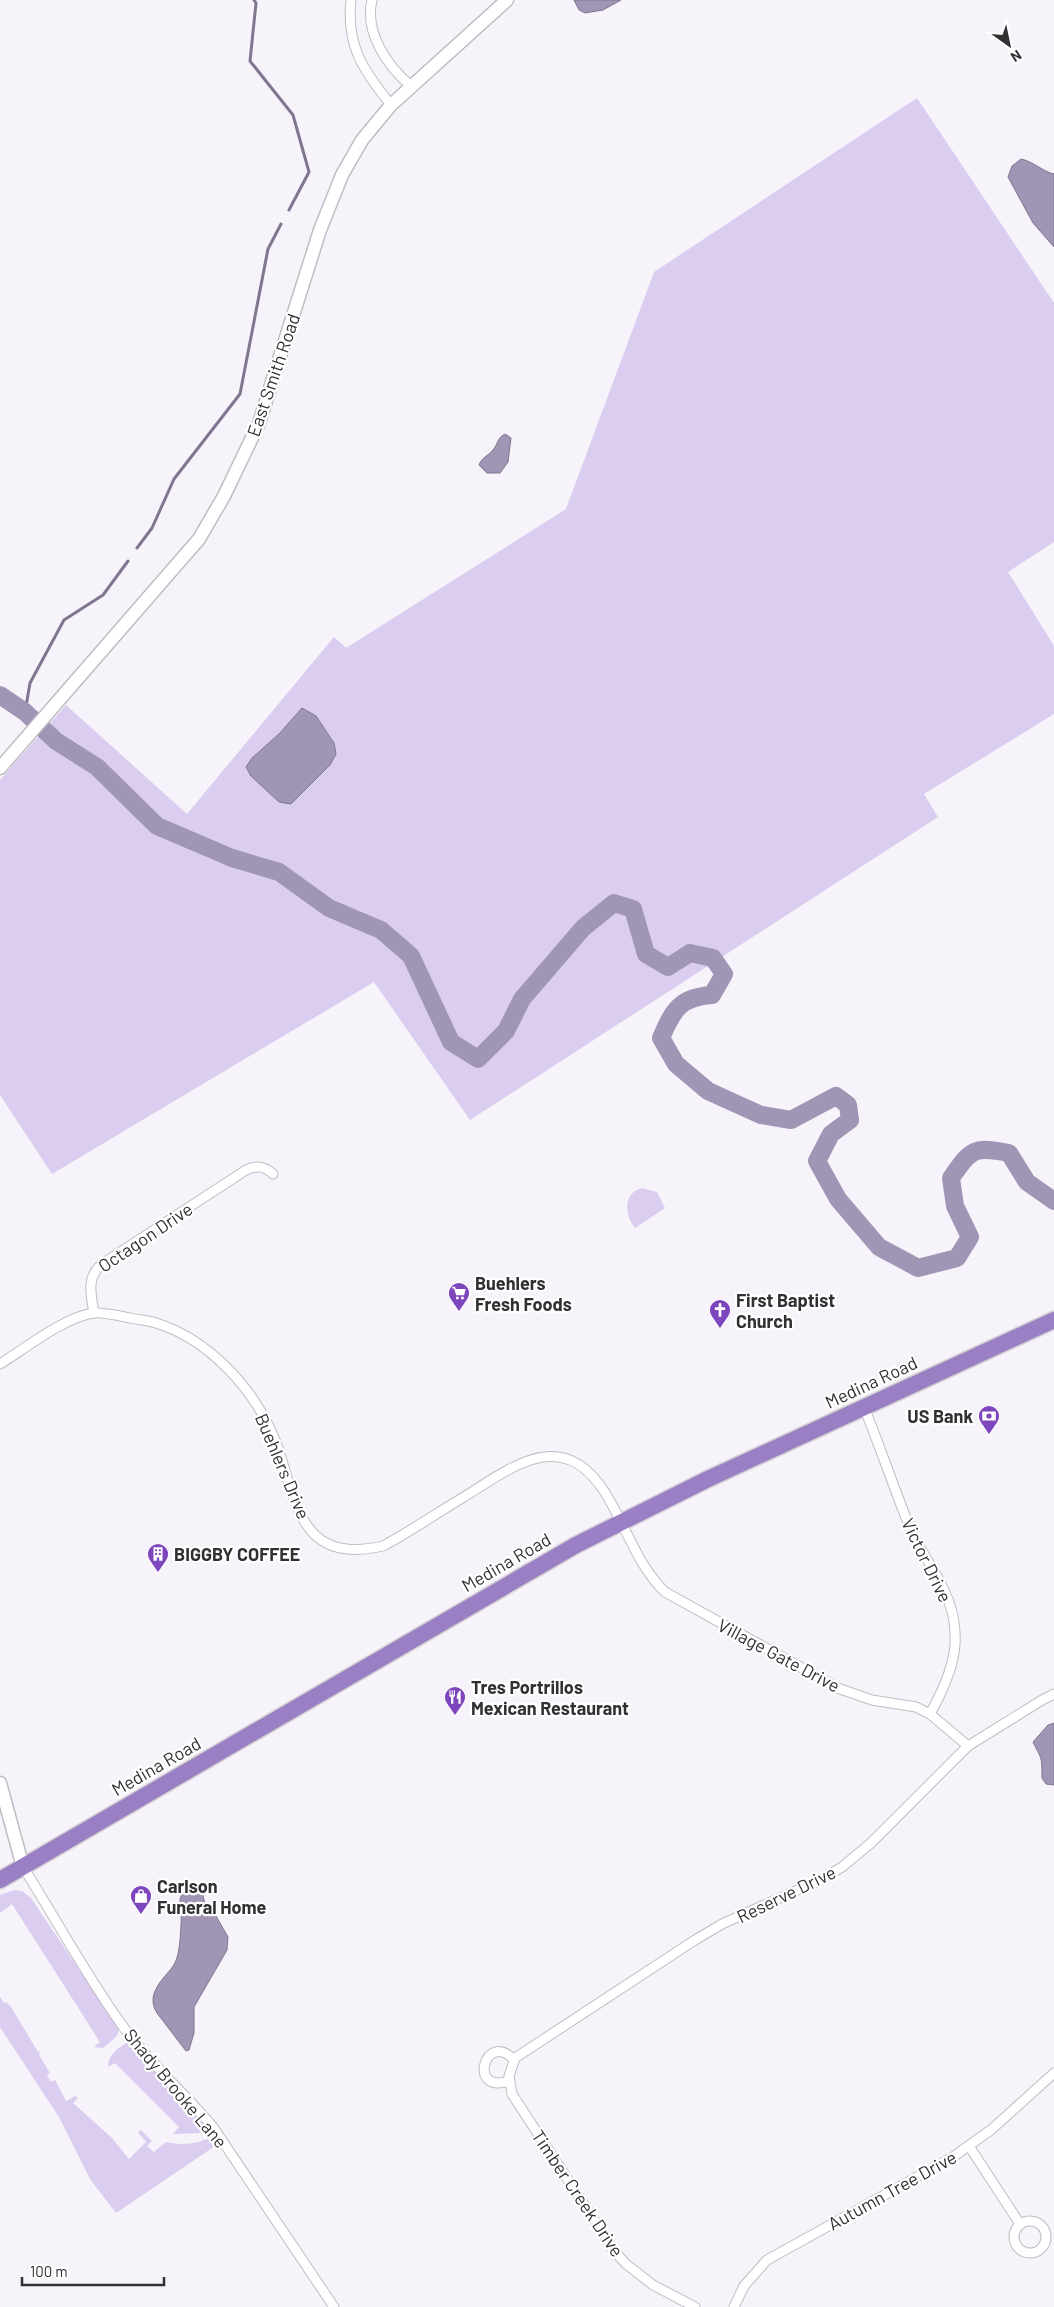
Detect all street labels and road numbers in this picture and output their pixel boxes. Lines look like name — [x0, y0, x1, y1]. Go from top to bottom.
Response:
street label: East Smith Road — [242, 311, 304, 439]
street label: Octagon Drive — [94, 1197, 196, 1277]
street label: Medina Road — [821, 1351, 921, 1413]
street label: Buehlers Drive — [251, 1410, 315, 1522]
street label: Victor Drive — [897, 1514, 957, 1606]
street label: Medina Road — [458, 1528, 554, 1596]
street label: Village Gate Drive — [714, 1614, 844, 1696]
street label: Medina Road — [108, 1732, 204, 1800]
street label: Reserve Drive — [733, 1861, 839, 1927]
street label: Shady Brooke Lane — [120, 2024, 232, 2152]
street label: Timber Creek Drive — [527, 2125, 629, 2261]
street label: Autumn Tree Drive — [824, 2146, 960, 2234]

